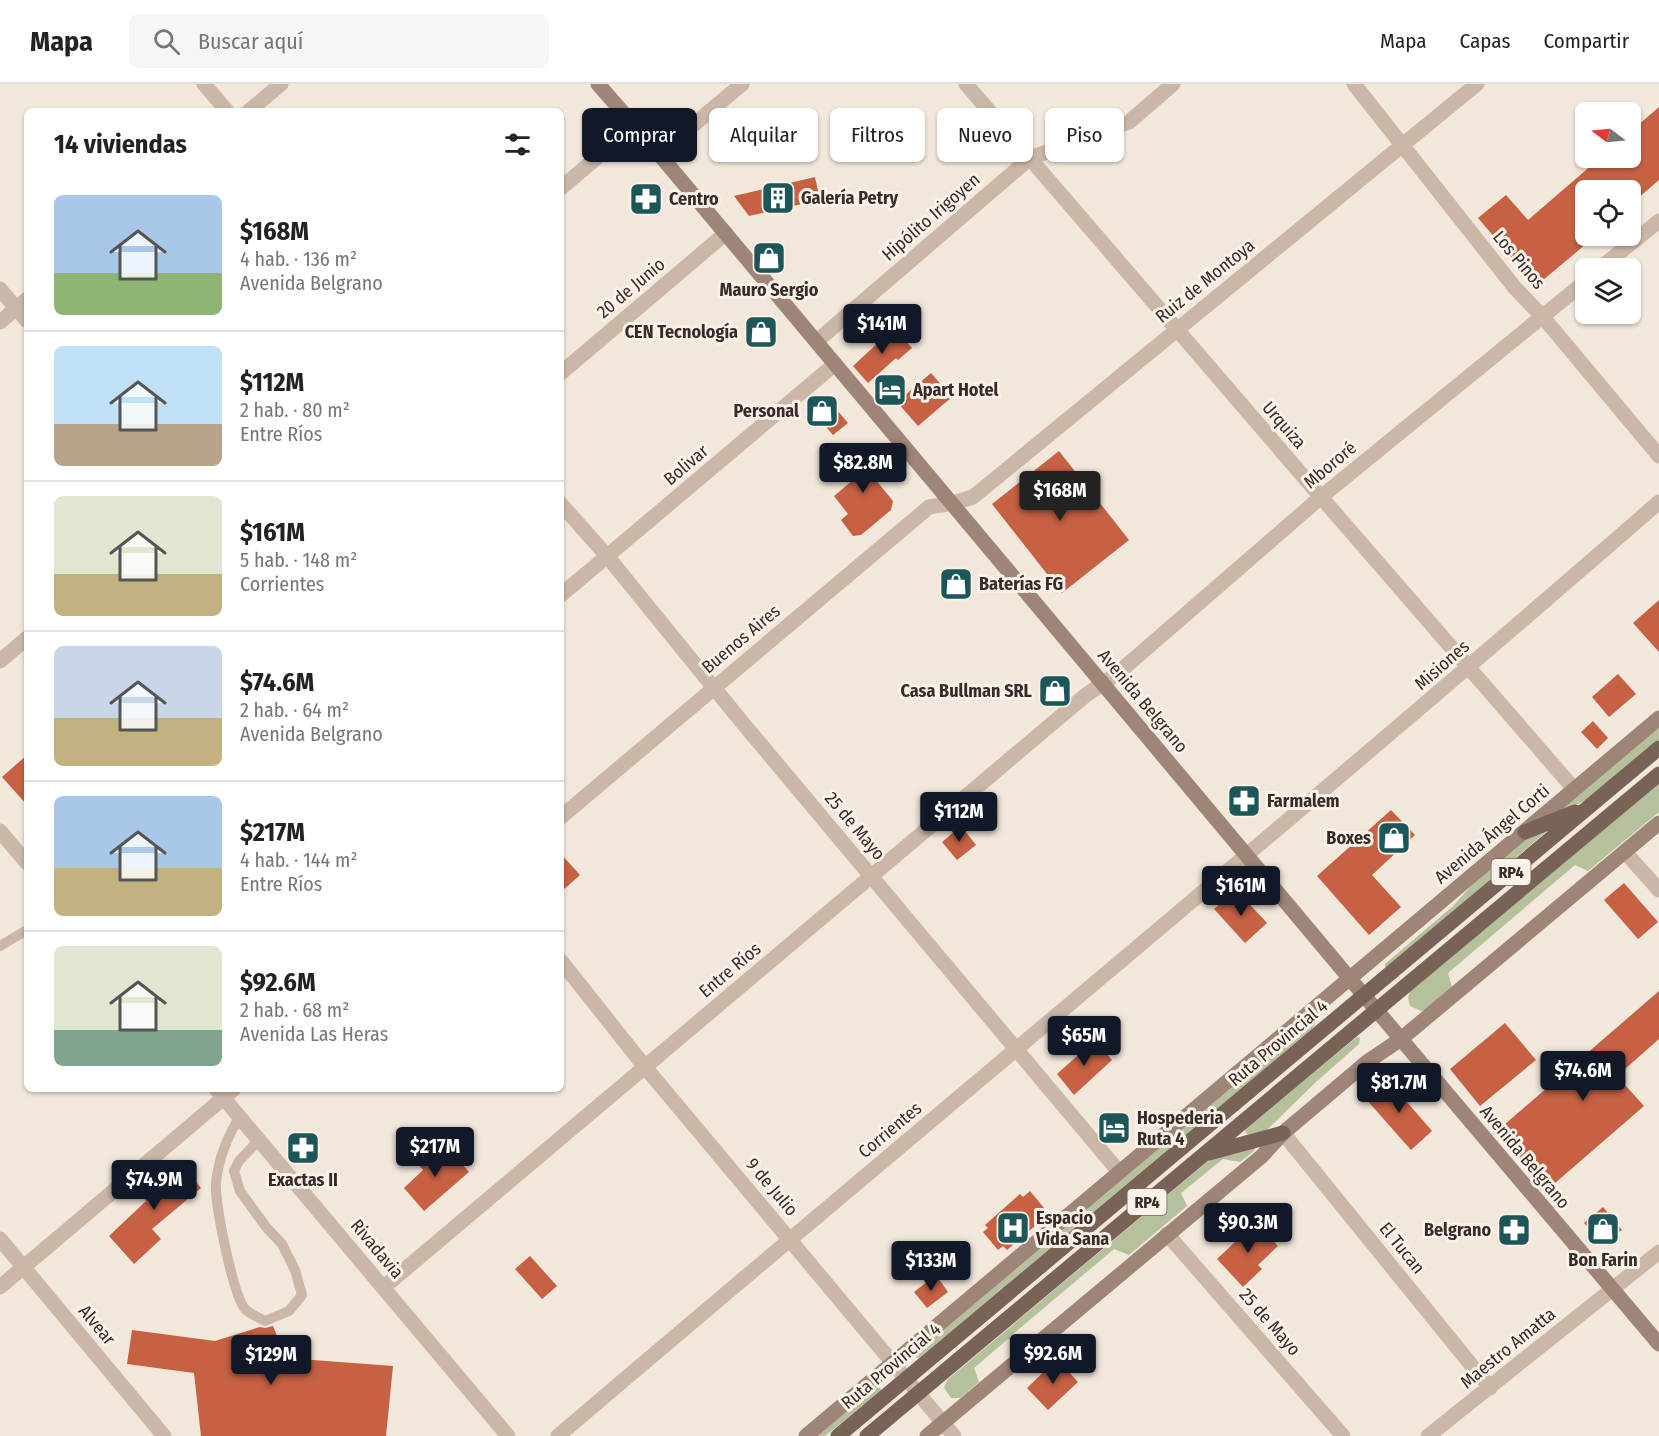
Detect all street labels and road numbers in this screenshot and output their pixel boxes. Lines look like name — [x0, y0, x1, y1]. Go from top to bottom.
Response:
street label: Hipólito Irigoyen — [878, 169, 984, 265]
street label: Los Pinos — [1488, 226, 1550, 294]
street label: Ruiz de Montoya — [1151, 234, 1259, 328]
street label: 20 de Junio — [592, 253, 670, 323]
street label: Urquiza — [1257, 397, 1311, 453]
street label: Mbororé — [1299, 437, 1361, 493]
street label: Bolivar — [659, 440, 713, 490]
street label: Buenos Aires — [697, 600, 785, 678]
street label: Misiones — [1410, 635, 1474, 695]
street label: Avenida Belgrano — [1093, 645, 1193, 757]
street label: Avenida Ángel Corti — [1430, 779, 1554, 888]
street label: 25 de Mayo — [820, 788, 890, 864]
road number: RP4 — [1492, 859, 1530, 885]
street label: Entre Ríos — [695, 938, 766, 1002]
street label: Ruta Provincial 4 — [1224, 995, 1332, 1091]
street label: Corrientes — [854, 1097, 926, 1163]
street label: Avenida Belgrano — [1475, 1101, 1575, 1213]
street label: 9 de Julio — [741, 1154, 803, 1220]
road number: RP4 — [1128, 1189, 1166, 1215]
street label: Rivadavia — [346, 1215, 408, 1283]
street label: El Tucan — [1375, 1218, 1429, 1278]
street label: 25 de Mayo — [1235, 1284, 1305, 1360]
street label: Alvear — [74, 1300, 121, 1350]
street label: Maestro Amatta — [1456, 1303, 1560, 1393]
street label: Ruta Provincial 4 — [837, 1318, 945, 1414]

